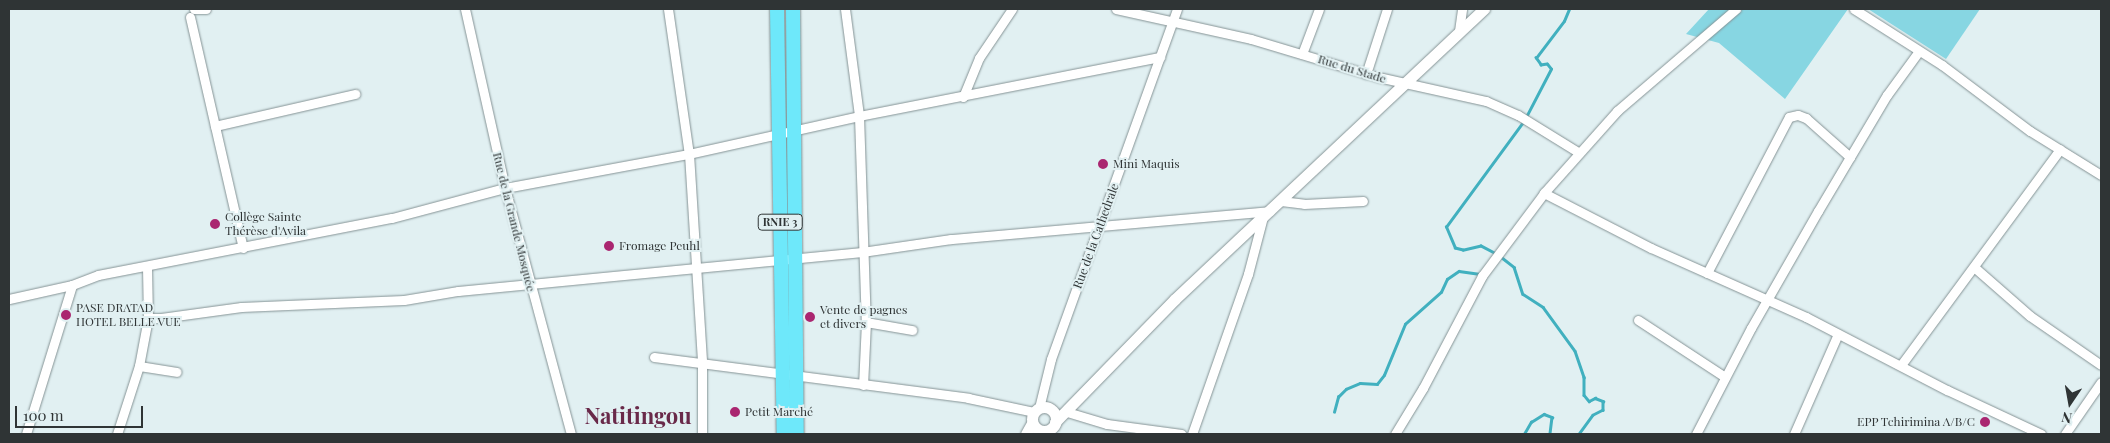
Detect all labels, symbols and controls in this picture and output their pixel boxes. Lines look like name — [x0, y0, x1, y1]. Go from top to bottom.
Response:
street label: Rue du Stade — [1316, 52, 1388, 86]
street label: Rue de la Grande Mosquée — [490, 151, 538, 293]
place label: Mini Maquis — [1113, 157, 1180, 171]
marker: Mini Maquis — [1097, 158, 1109, 170]
street label: Rue de la Cathedrale — [1070, 181, 1122, 291]
place label: Collège Sainte Thérèse d'Avila — [225, 210, 306, 238]
road number: RNIE 3 — [758, 213, 802, 230]
marker: Collège Sainte Thérèse d'Avila — [209, 218, 221, 230]
place label: Fromage Peuhl — [619, 239, 700, 253]
marker: Fromage Peuhl — [603, 240, 615, 252]
place label: PASE DRATAD HOTEL BELLE VUE — [76, 301, 181, 329]
place label: Vente de pagnes et divers — [820, 303, 907, 331]
marker: PASE DRATAD HOTEL BELLE VUE — [60, 309, 72, 321]
marker: Vente de pagnes et divers — [804, 311, 816, 323]
north arrow — [2045, 378, 2095, 428]
scale bar — [18, 396, 145, 428]
district label: Natitingou — [584, 403, 692, 429]
text: 100 m — [23, 405, 64, 425]
place label: Petit Marché — [745, 405, 813, 419]
marker: Petit Marché — [729, 406, 741, 418]
text: N — [2060, 408, 2074, 429]
place label: EPP Tchirimina A/B/C — [1856, 415, 1975, 429]
marker: EPP Tchirimina A/B/C — [1979, 416, 1991, 428]

